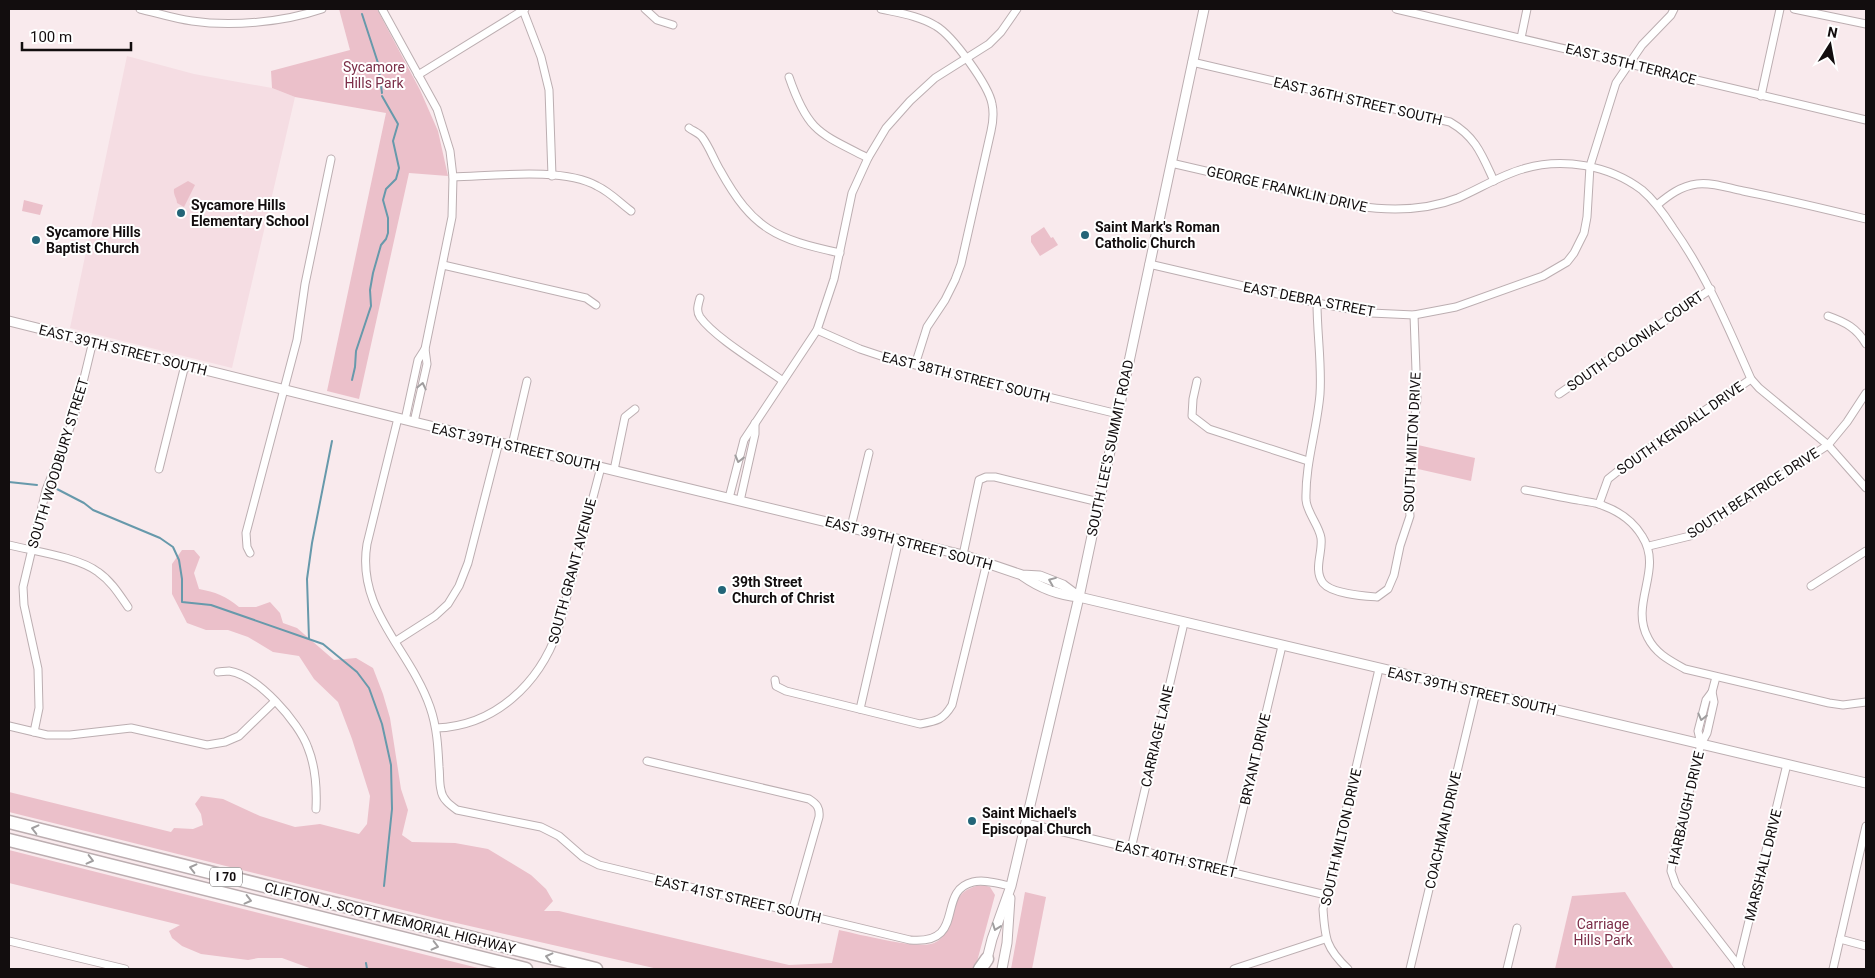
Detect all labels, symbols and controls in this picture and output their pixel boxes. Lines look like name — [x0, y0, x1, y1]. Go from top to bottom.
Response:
scale bar — [22, 20, 131, 52]
north arrow — [1805, 20, 1855, 70]
text: N — [1826, 23, 1839, 41]
text: 100 m — [30, 28, 72, 46]
street label: EAST 35TH TERRACE — [1564, 40, 1698, 88]
park label: Sycamore Hills Park — [343, 59, 405, 91]
street label: EAST 36TH STREET SOUTH — [1272, 74, 1444, 128]
street label: GEORGE FRANKLIN DRIVE — [1205, 163, 1369, 215]
place label: Sycamore Hills Elementary School — [191, 197, 309, 229]
marker: Sycamore Hills Elementary School — [175, 207, 187, 219]
place label: Saint Mark's Roman Catholic Church — [1095, 219, 1220, 251]
place label: Sycamore Hills Baptist Church — [46, 224, 141, 256]
marker: Saint Mark's Roman Catholic Church — [1079, 229, 1091, 241]
marker: Sycamore Hills Baptist Church — [30, 234, 42, 246]
street label: EAST DEBRA STREET — [1242, 278, 1377, 320]
street label: SOUTH COLONIAL COURT — [1564, 287, 1707, 394]
street label: EAST 39TH STREET SOUTH — [37, 321, 209, 379]
street label: EAST 38TH STREET SOUTH — [880, 348, 1052, 406]
street label: SOUTH LEE'S SUMMIT ROAD — [1083, 358, 1137, 538]
street label: SOUTH MILTON DRIVE — [1400, 372, 1424, 512]
street label: SOUTH WOODBURY STREET — [24, 375, 92, 550]
street label: SOUTH KENDALL DRIVE — [1614, 378, 1746, 478]
one-way arrow — [417, 381, 427, 390]
street label: EAST 39TH STREET SOUTH — [430, 420, 602, 474]
street label: SOUTH BEATRICE DRIVE — [1684, 444, 1822, 542]
one-way arrow — [734, 454, 745, 463]
street label: SOUTH GRANT AVENUE — [545, 496, 599, 645]
street label: EAST 39TH STREET SOUTH — [823, 513, 995, 573]
place label: 39th Street Church of Christ — [732, 574, 835, 606]
one-way arrow — [1049, 577, 1057, 587]
marker: 39th Street Church of Christ — [716, 584, 728, 596]
street label: EAST 39TH STREET SOUTH — [1386, 664, 1558, 718]
street label: CARRIAGE LANE — [1137, 683, 1177, 789]
street label: BRYANT DRIVE — [1237, 711, 1273, 806]
one-way arrow — [1697, 713, 1708, 722]
street label: HARBAUGH DRIVE — [1665, 750, 1707, 866]
street label: SOUTH MILTON DRIVE — [1317, 767, 1365, 907]
street label: COACHMAN DRIVE — [1422, 770, 1464, 890]
place label: Saint Michael's Episcopal Church — [982, 805, 1092, 837]
street label: MARSHALL DRIVE — [1741, 807, 1785, 923]
marker: Saint Michael's Episcopal Church — [966, 815, 978, 827]
one-way arrow — [31, 824, 40, 835]
street label: EAST 40TH STREET — [1114, 837, 1239, 881]
one-way arrow — [86, 855, 94, 865]
one-way arrow — [188, 863, 197, 874]
road number: I 70 — [210, 868, 242, 886]
street label: EAST 41ST STREET SOUTH — [653, 872, 823, 926]
street label: CLIFTON J. SCOTT MEMORIAL HIGHWAY — [263, 879, 518, 957]
one-way arrow — [243, 894, 252, 905]
park label: Carriage Hills Park — [1573, 916, 1633, 948]
one-way arrow — [992, 922, 1002, 931]
one-way arrow — [430, 941, 438, 951]
one-way arrow — [545, 953, 553, 963]

